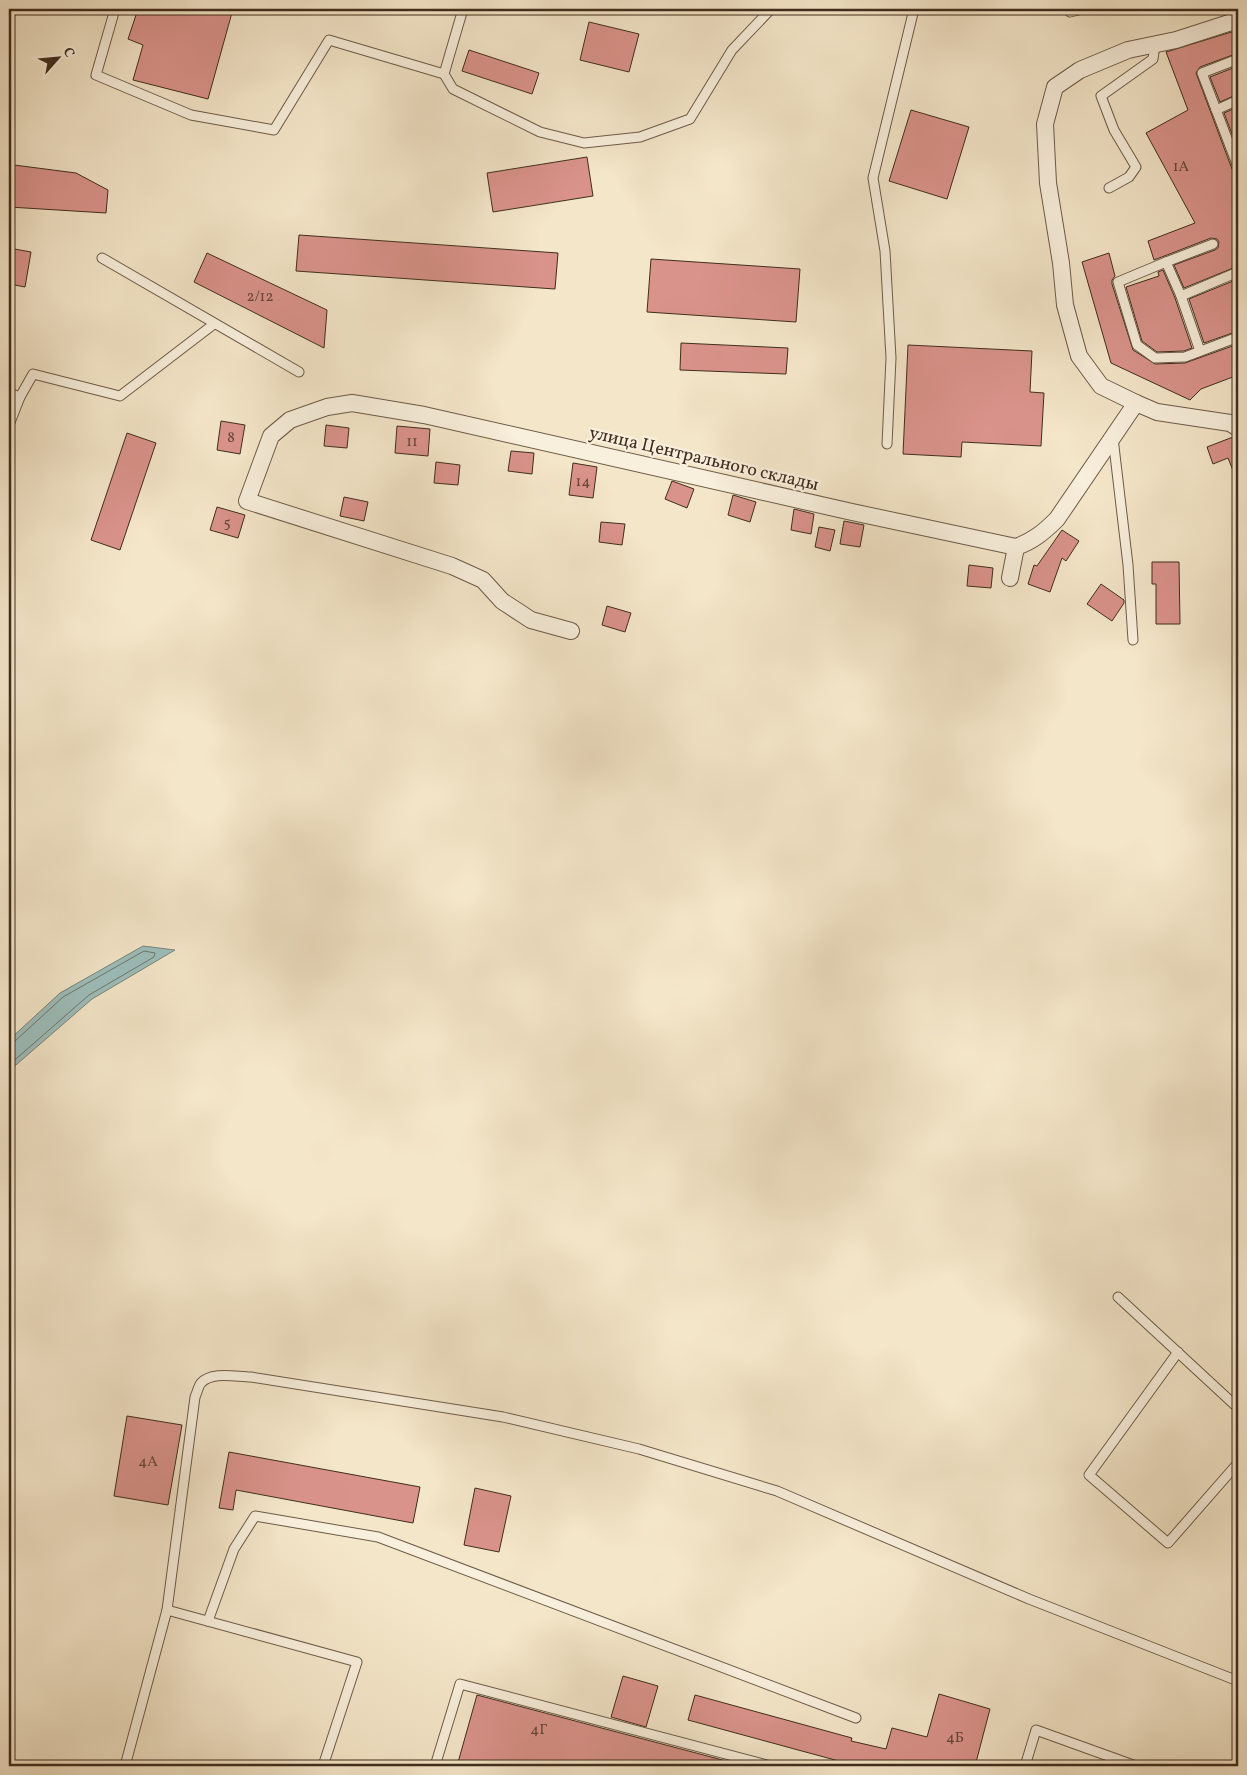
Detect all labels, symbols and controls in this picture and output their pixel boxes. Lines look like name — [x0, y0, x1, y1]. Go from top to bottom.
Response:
north arrow — [32, 32, 82, 82]
text: С — [58, 44, 79, 61]
house number: 1А — [1173, 157, 1190, 178]
house number: 2/12 — [247, 287, 273, 308]
street label: улица Центрального склады — [586, 421, 821, 498]
house number: 8 — [227, 428, 235, 449]
house number: 11 — [406, 432, 418, 453]
house number: 14 — [576, 472, 590, 493]
house number: 5 — [223, 513, 231, 534]
house number: 4А — [138, 1452, 158, 1473]
house number: 4Г — [530, 1720, 548, 1741]
house number: 4Б — [946, 1728, 964, 1749]

